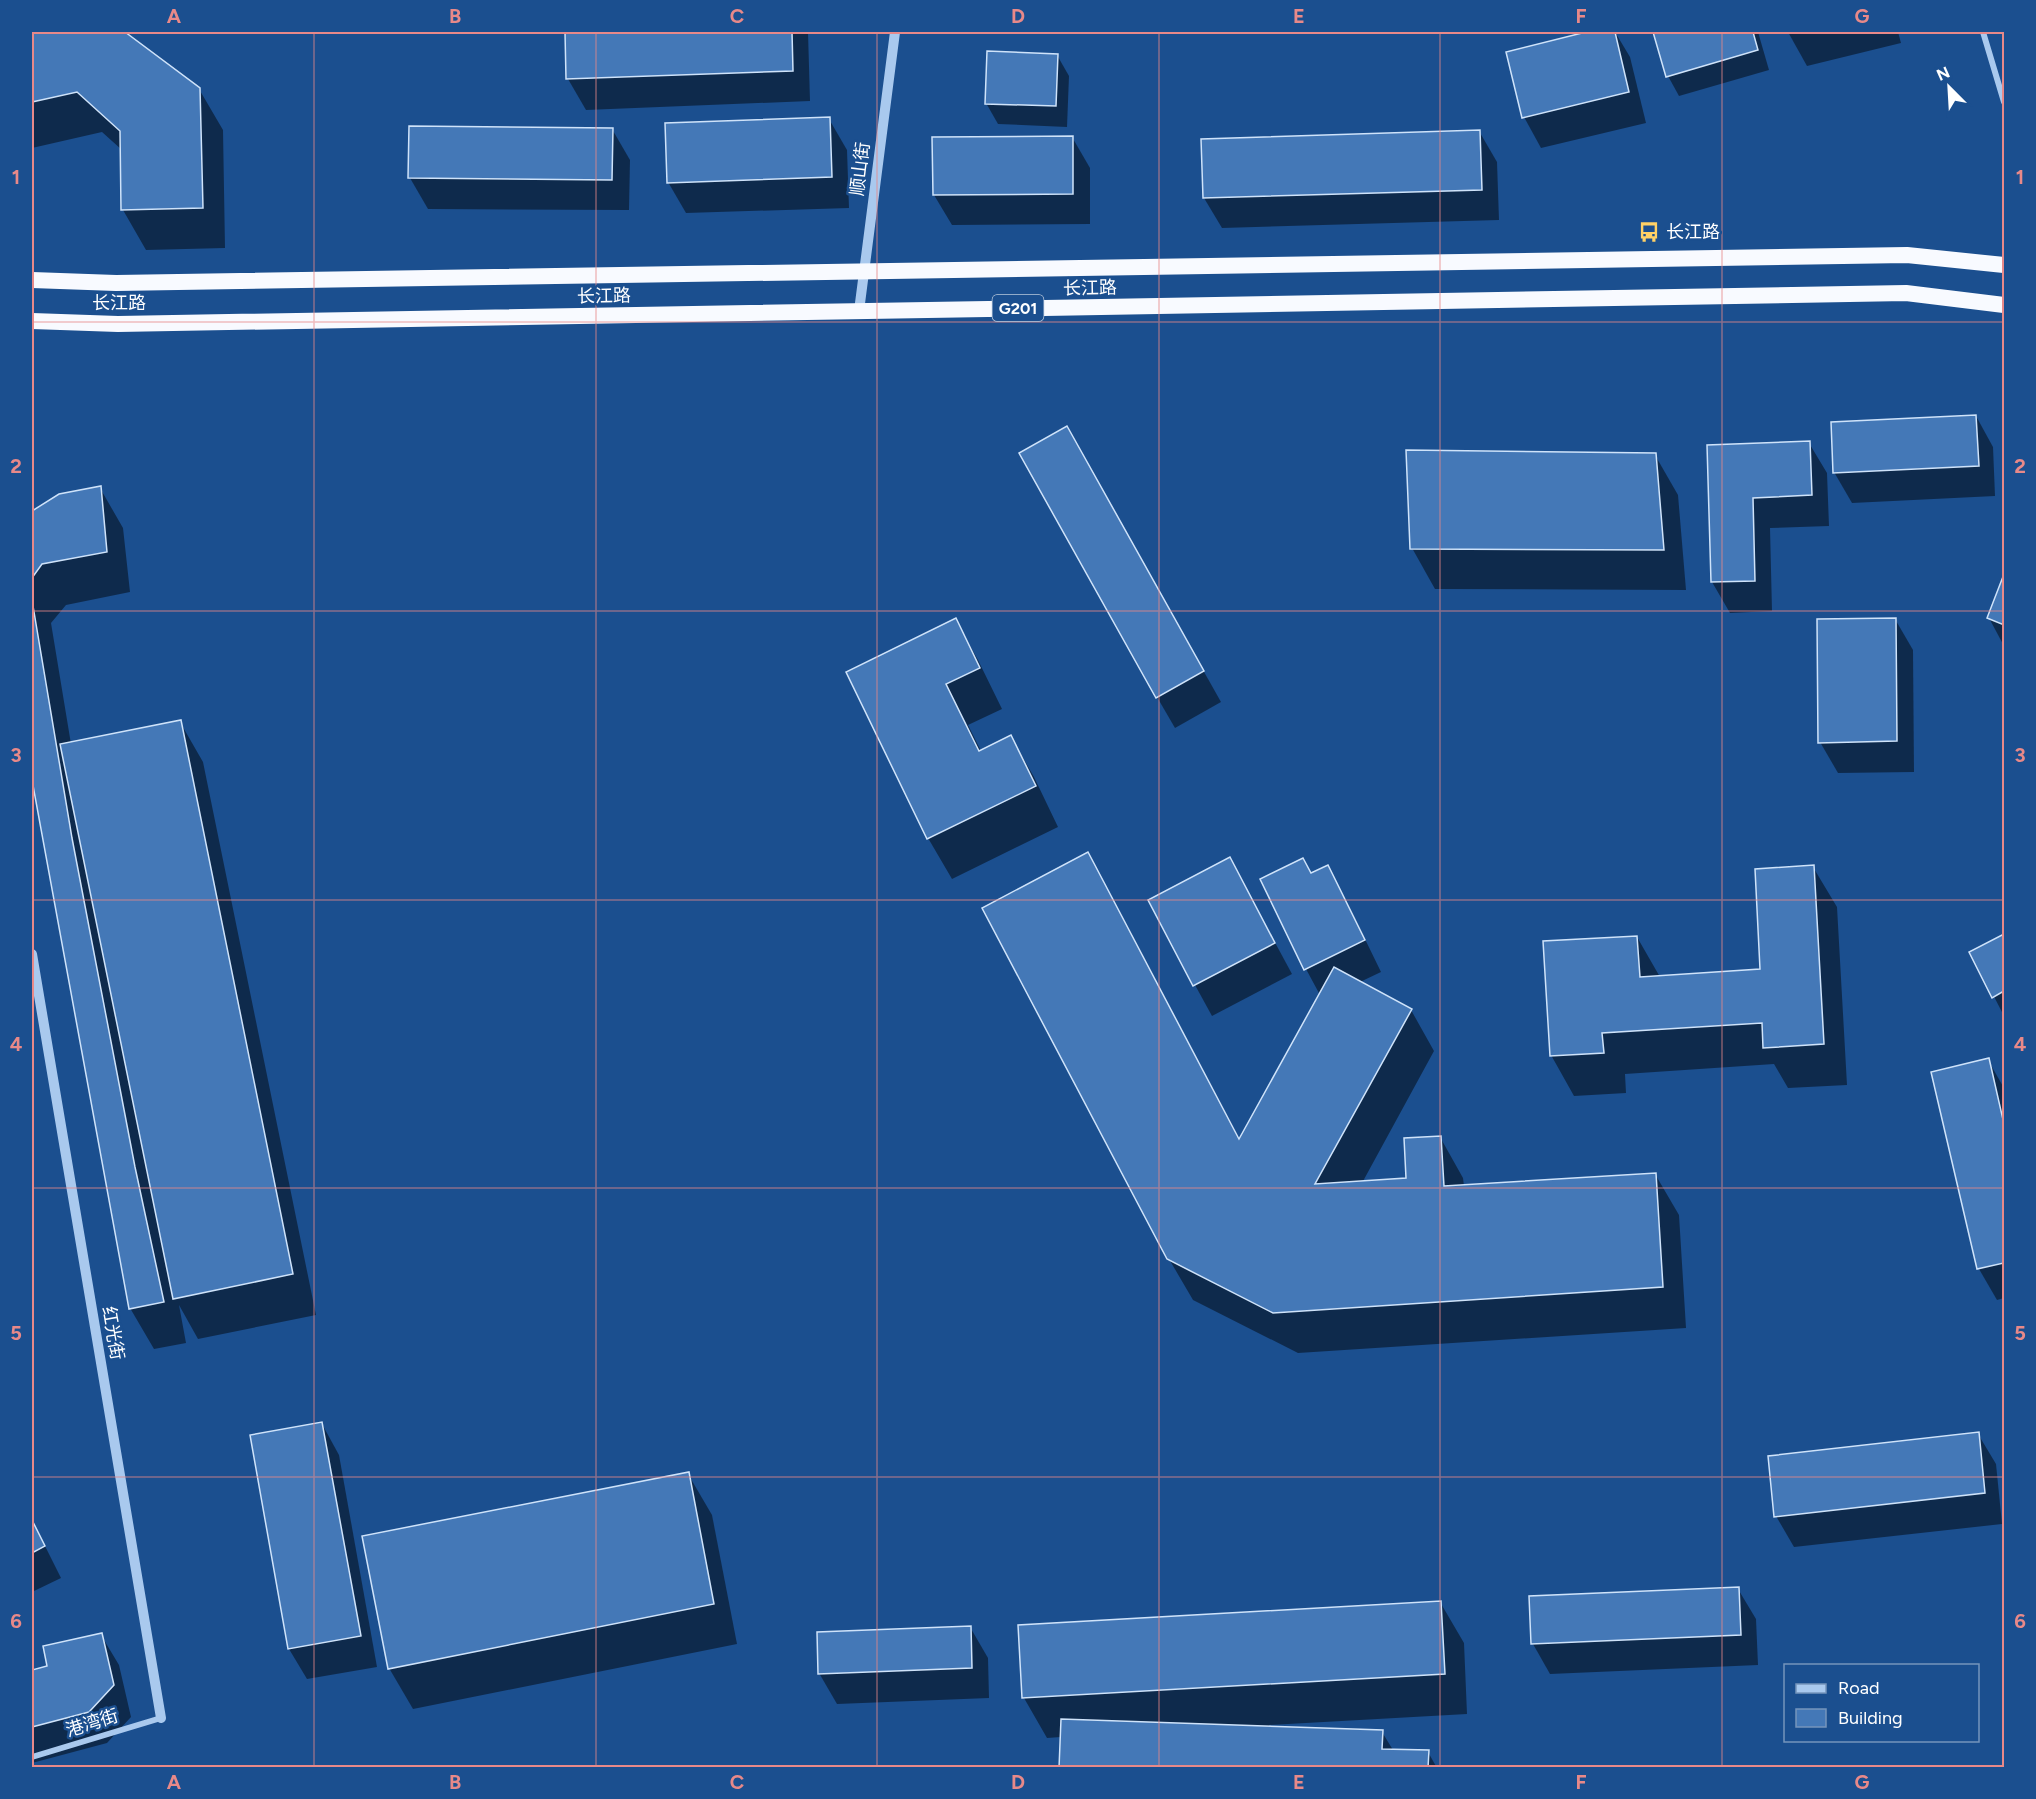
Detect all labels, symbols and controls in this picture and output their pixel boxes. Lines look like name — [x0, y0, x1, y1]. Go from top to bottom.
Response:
text: A — [167, 4, 182, 28]
text: B — [449, 4, 461, 28]
text: C — [730, 4, 744, 28]
text: D — [1011, 4, 1025, 28]
text: E — [1293, 4, 1305, 28]
text: F — [1575, 4, 1587, 28]
text: G — [1855, 4, 1870, 28]
north arrow — [1919, 57, 1979, 117]
text: N — [1934, 63, 1953, 85]
street label: 顺山街 — [846, 141, 874, 197]
text: 1 — [12, 165, 20, 189]
text: 1 — [2016, 165, 2024, 189]
bus stop icon: 长江路 — [1637, 220, 1661, 244]
place label: 长江路 — [1666, 221, 1720, 243]
street label: 长江路 — [1063, 277, 1117, 299]
street label: 长江路 — [577, 285, 631, 307]
street label: 长江路 — [92, 292, 146, 314]
road number: G201 — [992, 295, 1044, 321]
text: 2 — [10, 454, 22, 478]
text: 2 — [2014, 454, 2026, 478]
text: 3 — [10, 743, 22, 767]
text: 3 — [2014, 743, 2026, 767]
text: 4 — [10, 1032, 23, 1056]
text: 4 — [2014, 1032, 2027, 1056]
street label: 红光街 — [97, 1305, 129, 1361]
text: 5 — [10, 1321, 22, 1345]
text: 5 — [2014, 1321, 2026, 1345]
text: 6 — [10, 1609, 22, 1633]
text: 6 — [2014, 1609, 2026, 1633]
legend — [1784, 1664, 1979, 1742]
text: Road — [1838, 1677, 1879, 1699]
street label: 港湾街 — [63, 1705, 121, 1741]
text: Building — [1838, 1707, 1903, 1729]
text: A — [167, 1770, 182, 1794]
text: B — [449, 1770, 461, 1794]
text: C — [730, 1770, 744, 1794]
text: D — [1011, 1770, 1025, 1794]
text: E — [1293, 1770, 1305, 1794]
text: F — [1575, 1770, 1587, 1794]
text: G — [1855, 1770, 1870, 1794]

